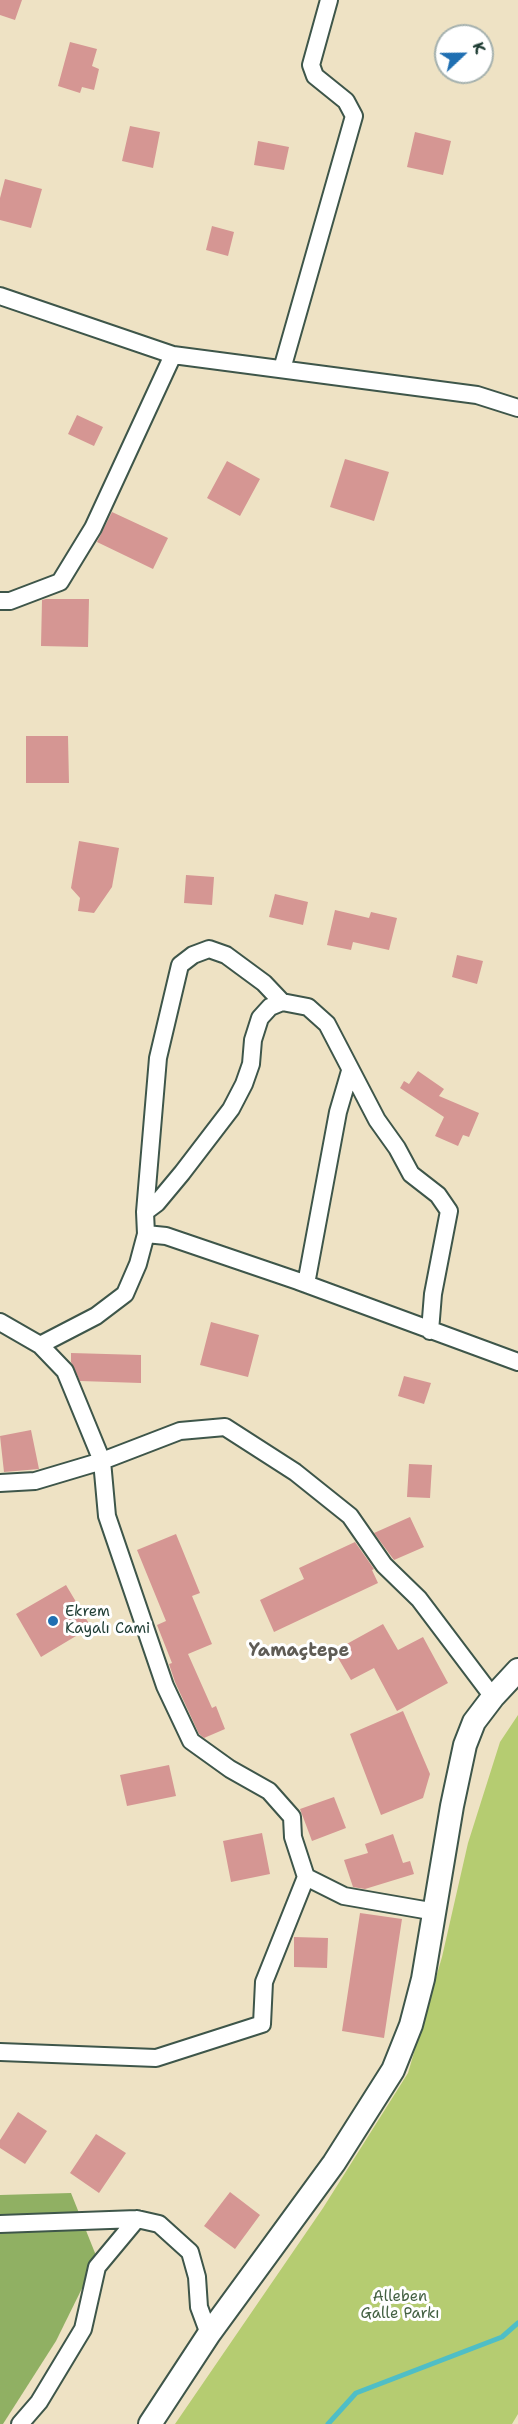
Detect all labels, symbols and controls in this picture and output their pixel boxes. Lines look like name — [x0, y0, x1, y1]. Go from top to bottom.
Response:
north arrow — [434, 24, 494, 84]
text: K — [468, 39, 491, 57]
place label: Ekrem Kayalı Cami — [65, 1603, 150, 1638]
marker: Ekrem Kayalı Cami — [46, 1614, 60, 1628]
district label: Yamaçtepe — [249, 1640, 349, 1662]
park label: Alleben Galle Parkı — [360, 2288, 440, 2323]

